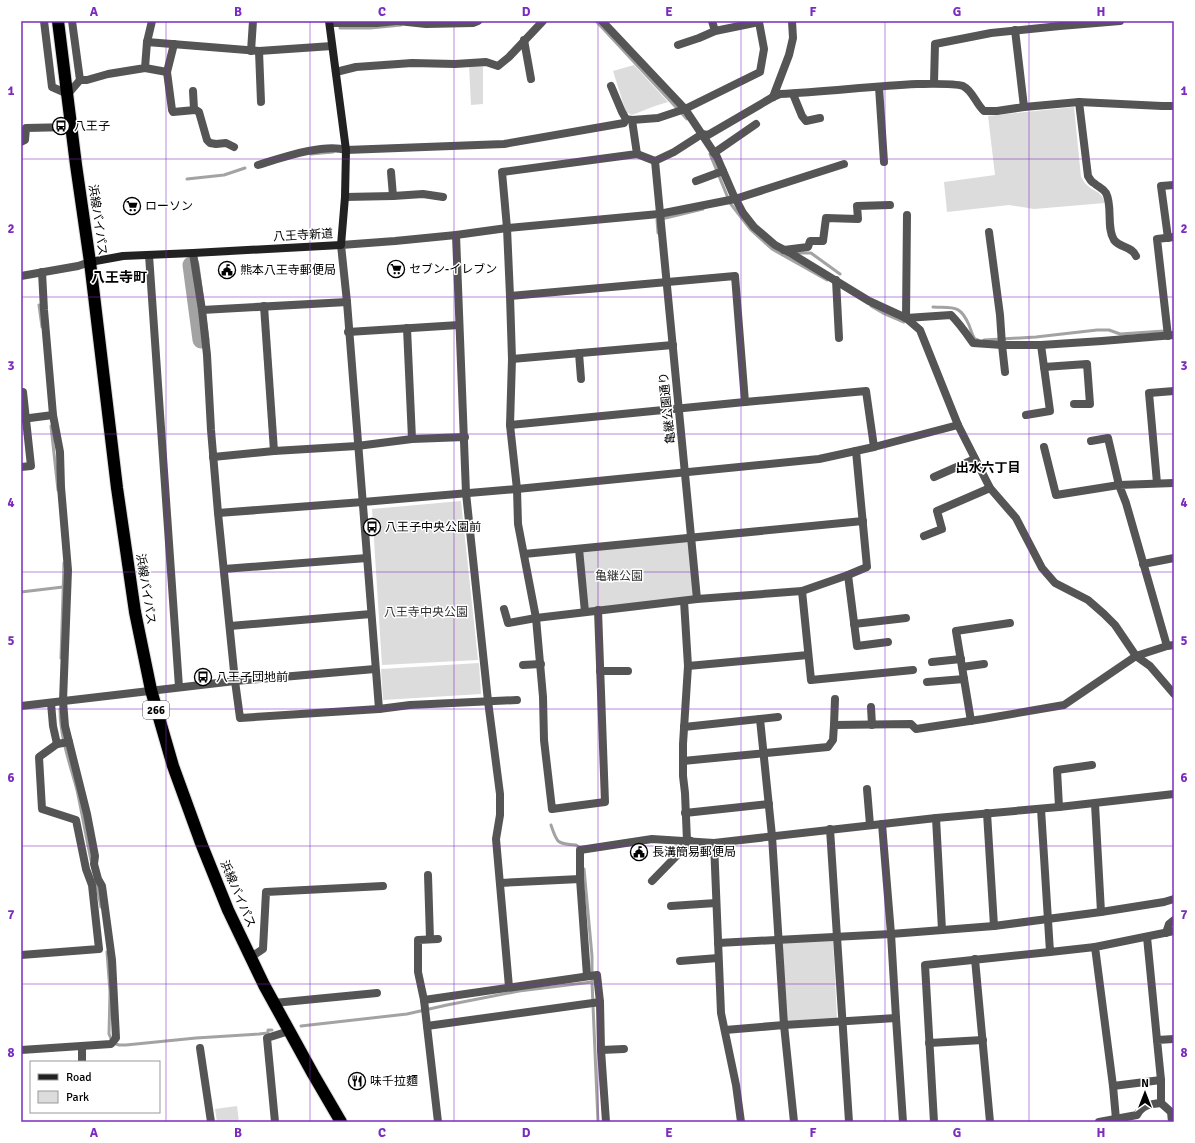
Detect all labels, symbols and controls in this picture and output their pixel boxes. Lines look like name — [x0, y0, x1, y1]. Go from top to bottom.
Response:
text: A — [90, 4, 99, 20]
text: B — [234, 4, 242, 20]
text: C — [378, 4, 386, 20]
text: D — [522, 4, 531, 20]
text: E — [665, 4, 673, 20]
text: F — [810, 4, 817, 20]
text: G — [953, 4, 961, 20]
text: H — [1097, 4, 1105, 20]
text: 1 — [7, 83, 15, 99]
text: 1 — [1180, 83, 1188, 99]
bus stop icon: 八王子 — [51, 116, 71, 136]
place label: 八王子 — [74, 119, 110, 134]
street label: 浜線バイパス — [85, 183, 110, 257]
supermarket icon: ローソン — [122, 196, 142, 216]
place label: ローソン — [145, 199, 193, 214]
text: 2 — [7, 221, 15, 237]
text: 2 — [1180, 221, 1188, 237]
street label: 八王寺新道 — [273, 226, 333, 245]
supermarket icon: セブン-イレブン — [386, 259, 406, 279]
public building icon: 熊本八王寺郵便局 — [217, 260, 237, 280]
place label: セブン-イレブン — [409, 262, 497, 277]
place label: 熊本八王寺郵便局 — [240, 263, 336, 278]
district label: 八王寺町 — [91, 269, 147, 286]
text: 3 — [7, 358, 15, 374]
text: 3 — [1180, 358, 1188, 374]
street label: 亀継公園通り — [656, 371, 679, 445]
district label: 出水六丁目 — [955, 460, 1021, 476]
text: 4 — [7, 495, 15, 511]
text: 4 — [1180, 495, 1188, 511]
bus stop icon: 八王子中央公園前 — [362, 517, 382, 537]
place label: 八王子中央公園前 — [385, 520, 481, 535]
street label: 浜線バイパス — [132, 552, 159, 626]
park label: 亀継公園 — [595, 569, 643, 584]
park label: 八王寺中央公園 — [384, 605, 468, 620]
text: 5 — [7, 633, 15, 649]
text: 5 — [1180, 633, 1188, 649]
bus stop icon: 八王子団地前 — [193, 667, 213, 687]
place label: 八王子団地前 — [216, 670, 288, 685]
road number: 266 — [143, 701, 169, 719]
text: 6 — [7, 770, 15, 786]
text: 6 — [1180, 770, 1188, 786]
public building icon: 長溝簡易郵便局 — [629, 842, 649, 862]
place label: 長溝簡易郵便局 — [652, 845, 736, 860]
street label: 浜線バイパス — [217, 858, 258, 930]
text: 7 — [7, 907, 15, 923]
text: 7 — [1180, 907, 1188, 923]
text: 8 — [7, 1045, 15, 1061]
text: 8 — [1180, 1045, 1188, 1061]
legend — [30, 1061, 160, 1113]
text: Road — [66, 1070, 92, 1085]
restaurant icon: 味千拉麵 — [347, 1071, 367, 1091]
north arrow — [1125, 1073, 1165, 1113]
place label: 味千拉麵 — [370, 1074, 418, 1089]
text: N — [1141, 1077, 1149, 1090]
text: Park — [66, 1090, 89, 1105]
text: A — [90, 1125, 99, 1141]
text: B — [234, 1125, 242, 1141]
text: C — [378, 1125, 386, 1141]
text: D — [522, 1125, 531, 1141]
text: E — [665, 1125, 673, 1141]
text: F — [810, 1125, 817, 1141]
text: G — [953, 1125, 961, 1141]
text: H — [1097, 1125, 1105, 1141]

